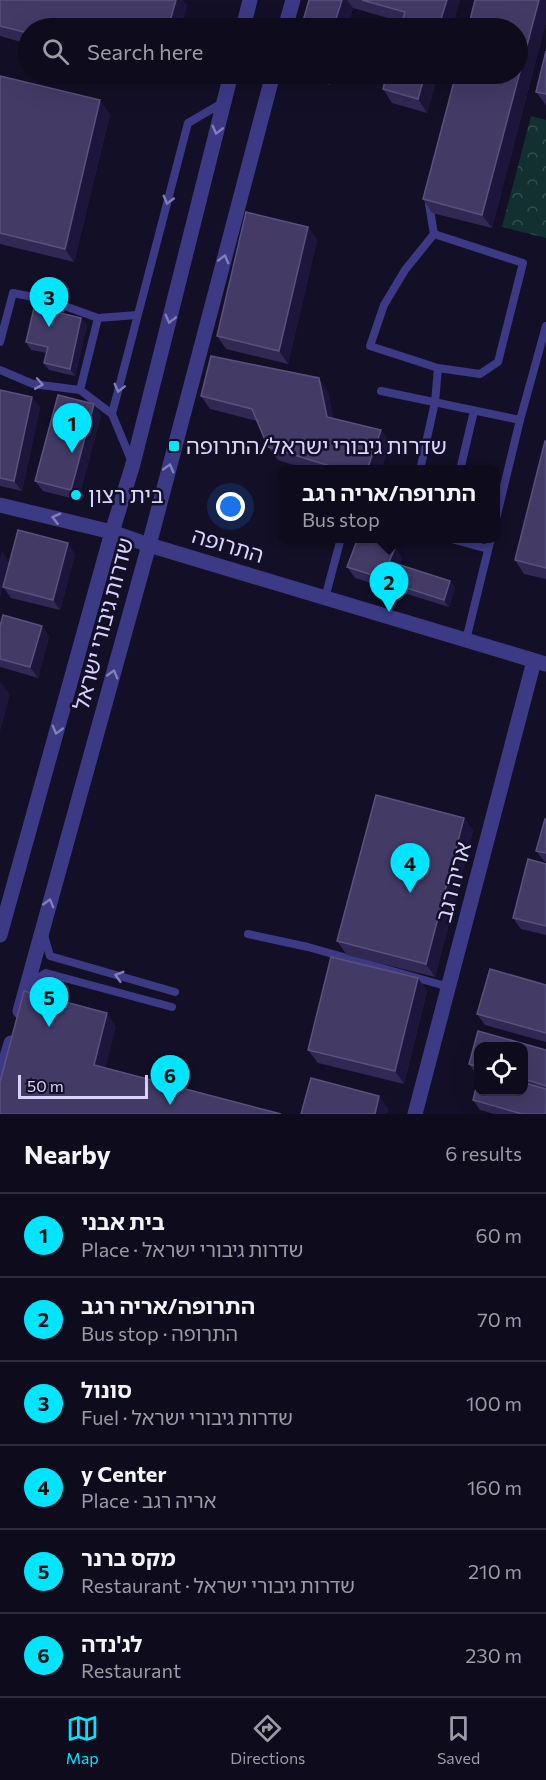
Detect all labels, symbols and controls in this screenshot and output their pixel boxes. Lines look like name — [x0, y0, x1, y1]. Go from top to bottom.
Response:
search box — [18, 18, 528, 84]
icon: search — [39, 35, 72, 68]
text: Search here — [87, 38, 203, 65]
one-way arrow — [212, 125, 225, 135]
one-way arrow — [163, 194, 175, 204]
one-way arrow — [217, 254, 229, 265]
pin: 3 — [29, 278, 68, 327]
one-way arrow — [164, 314, 177, 324]
one-way arrow — [34, 378, 44, 390]
one-way arrow — [113, 383, 126, 393]
pin: 1 — [52, 404, 92, 453]
place label: שדרות גיבורי ישראל/התרופה — [186, 432, 447, 459]
marker: שדרות גיבורי ישראל/התרופה — [167, 439, 181, 453]
one-way arrow — [162, 463, 174, 474]
popup — [278, 465, 500, 543]
text: התרופה/אריה רגב — [302, 479, 476, 506]
place label: בית רצון — [88, 481, 164, 508]
marker: בית רצון — [69, 488, 83, 502]
your location — [216, 492, 245, 521]
text: Bus stop — [302, 507, 380, 531]
one-way arrow — [51, 513, 61, 526]
street label: התרופה — [189, 521, 267, 568]
street label: שדרות גיבורי ישראל — [67, 535, 139, 713]
pin: 2 — [370, 562, 408, 612]
one-way arrow — [105, 670, 118, 680]
one-way arrow — [52, 724, 64, 735]
street label: אריה רגב — [429, 839, 476, 925]
pin: 4 — [390, 844, 430, 893]
one-way arrow — [42, 898, 54, 909]
one-way arrow — [114, 971, 125, 983]
pin: 5 — [29, 978, 68, 1027]
map controls — [474, 1042, 528, 1096]
button: locate — [474, 1042, 528, 1096]
pin: 6 — [150, 1056, 190, 1105]
scale bar — [18, 1072, 148, 1100]
text: 50 m — [27, 1076, 64, 1095]
text: Nearby — [24, 1138, 111, 1169]
text: 6 results — [445, 1141, 522, 1165]
text: בית אבני — [81, 1208, 165, 1235]
text: 1 — [39, 1223, 48, 1247]
text: 60 m — [476, 1223, 522, 1247]
text: Place · שדרות גיבורי ישראל — [81, 1237, 303, 1261]
text: התרופה/אריה רגב — [81, 1292, 255, 1319]
text: 2 — [38, 1307, 49, 1331]
text: 70 m — [477, 1307, 522, 1331]
text: Bus stop · התרופה — [81, 1321, 238, 1345]
text: סונול — [81, 1376, 132, 1403]
text: 3 — [38, 1391, 49, 1415]
text: 100 m — [466, 1391, 522, 1415]
text: Fuel · שדרות גיבורי ישראל — [81, 1405, 293, 1429]
text: y Center — [81, 1460, 167, 1487]
text: 4 — [37, 1475, 50, 1499]
text: 160 m — [467, 1475, 522, 1499]
text: Place · אריה רגב — [81, 1488, 216, 1512]
text: מקס ברנר — [81, 1544, 176, 1571]
text: 5 — [38, 1559, 49, 1583]
text: 210 m — [468, 1559, 522, 1583]
text: Restaurant · שדרות גיבורי ישראל — [81, 1573, 355, 1597]
text: לג'נדה — [81, 1630, 143, 1657]
text: 6 — [37, 1643, 50, 1667]
text: 230 m — [465, 1643, 522, 1667]
text: Restaurant — [81, 1658, 181, 1682]
tab: Map — [66, 1712, 99, 1767]
tab: Directions — [230, 1712, 305, 1767]
tab: Saved — [437, 1712, 480, 1767]

